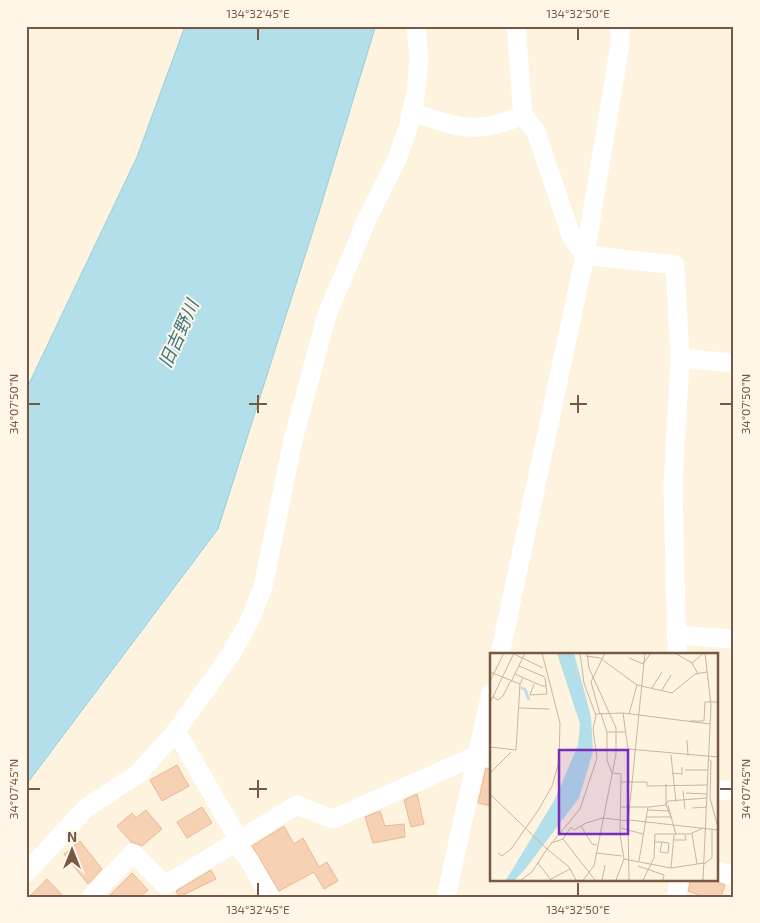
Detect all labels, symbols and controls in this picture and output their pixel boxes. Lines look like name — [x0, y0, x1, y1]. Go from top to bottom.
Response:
text: 134°32'45"E — [226, 6, 290, 20]
text: 134°32'50"E — [546, 6, 610, 20]
water label: 旧吉野川 — [153, 294, 204, 371]
text: 34°07'50"N — [6, 374, 20, 434]
text: 34°07'50"N — [738, 374, 752, 434]
inset map — [490, 653, 718, 880]
text: 34°07'45"N — [6, 759, 20, 819]
text: 34°07'45"N — [738, 759, 752, 819]
north arrow — [48, 826, 98, 876]
text: N — [67, 828, 77, 845]
text: 134°32'45"E — [226, 902, 290, 916]
text: 134°32'50"E — [546, 902, 610, 916]

